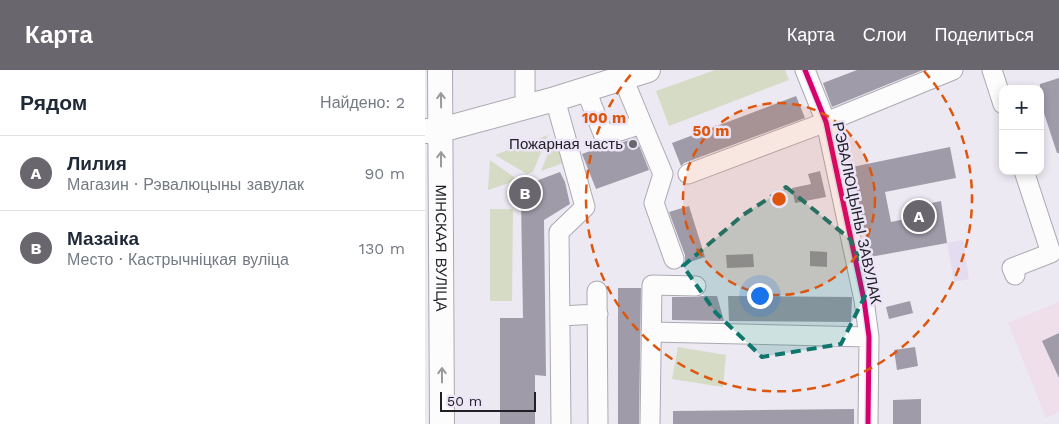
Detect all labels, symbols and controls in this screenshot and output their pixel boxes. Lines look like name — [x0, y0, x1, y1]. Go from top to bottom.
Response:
text: Карта — [25, 21, 93, 49]
text: Карта — [787, 24, 835, 45]
text: Слои — [863, 24, 907, 45]
text: Поделиться — [935, 24, 1034, 45]
map controls — [999, 85, 1044, 175]
button: + — [999, 85, 1044, 130]
text: Рядом — [20, 90, 87, 115]
one-way arrow — [436, 92, 445, 108]
text: Найдено: 2 — [320, 93, 405, 112]
text: 100 m — [582, 109, 626, 127]
street label: РЭВАЛЮЦЫНЫ ЗАВУЛАК — [829, 120, 885, 306]
text: 50 m — [693, 122, 729, 140]
button: − — [999, 130, 1044, 175]
place label: Пожарная часть — [509, 135, 623, 153]
marker: Пожарная часть — [627, 138, 639, 150]
one-way arrow — [436, 151, 446, 168]
text: Лилия — [67, 152, 127, 175]
text: A — [31, 164, 41, 183]
text: 90 m — [364, 164, 405, 183]
pin: B — [509, 174, 541, 212]
text: Магазин · Рэвалюцыны завулак — [67, 175, 304, 194]
street label: МІНСКАЯ ВУЛІЦА — [432, 185, 450, 311]
centre of rings — [770, 190, 788, 208]
pin: A — [903, 197, 935, 235]
text: Мазаіка — [67, 227, 139, 250]
text: B — [31, 239, 41, 258]
text: 130 m — [359, 239, 405, 258]
text: Место · Кастрычніцкая вуліца — [67, 250, 289, 269]
your location — [747, 283, 773, 309]
one-way arrow — [437, 368, 447, 384]
scale bar — [440, 389, 536, 412]
text: 50 m — [447, 393, 482, 409]

